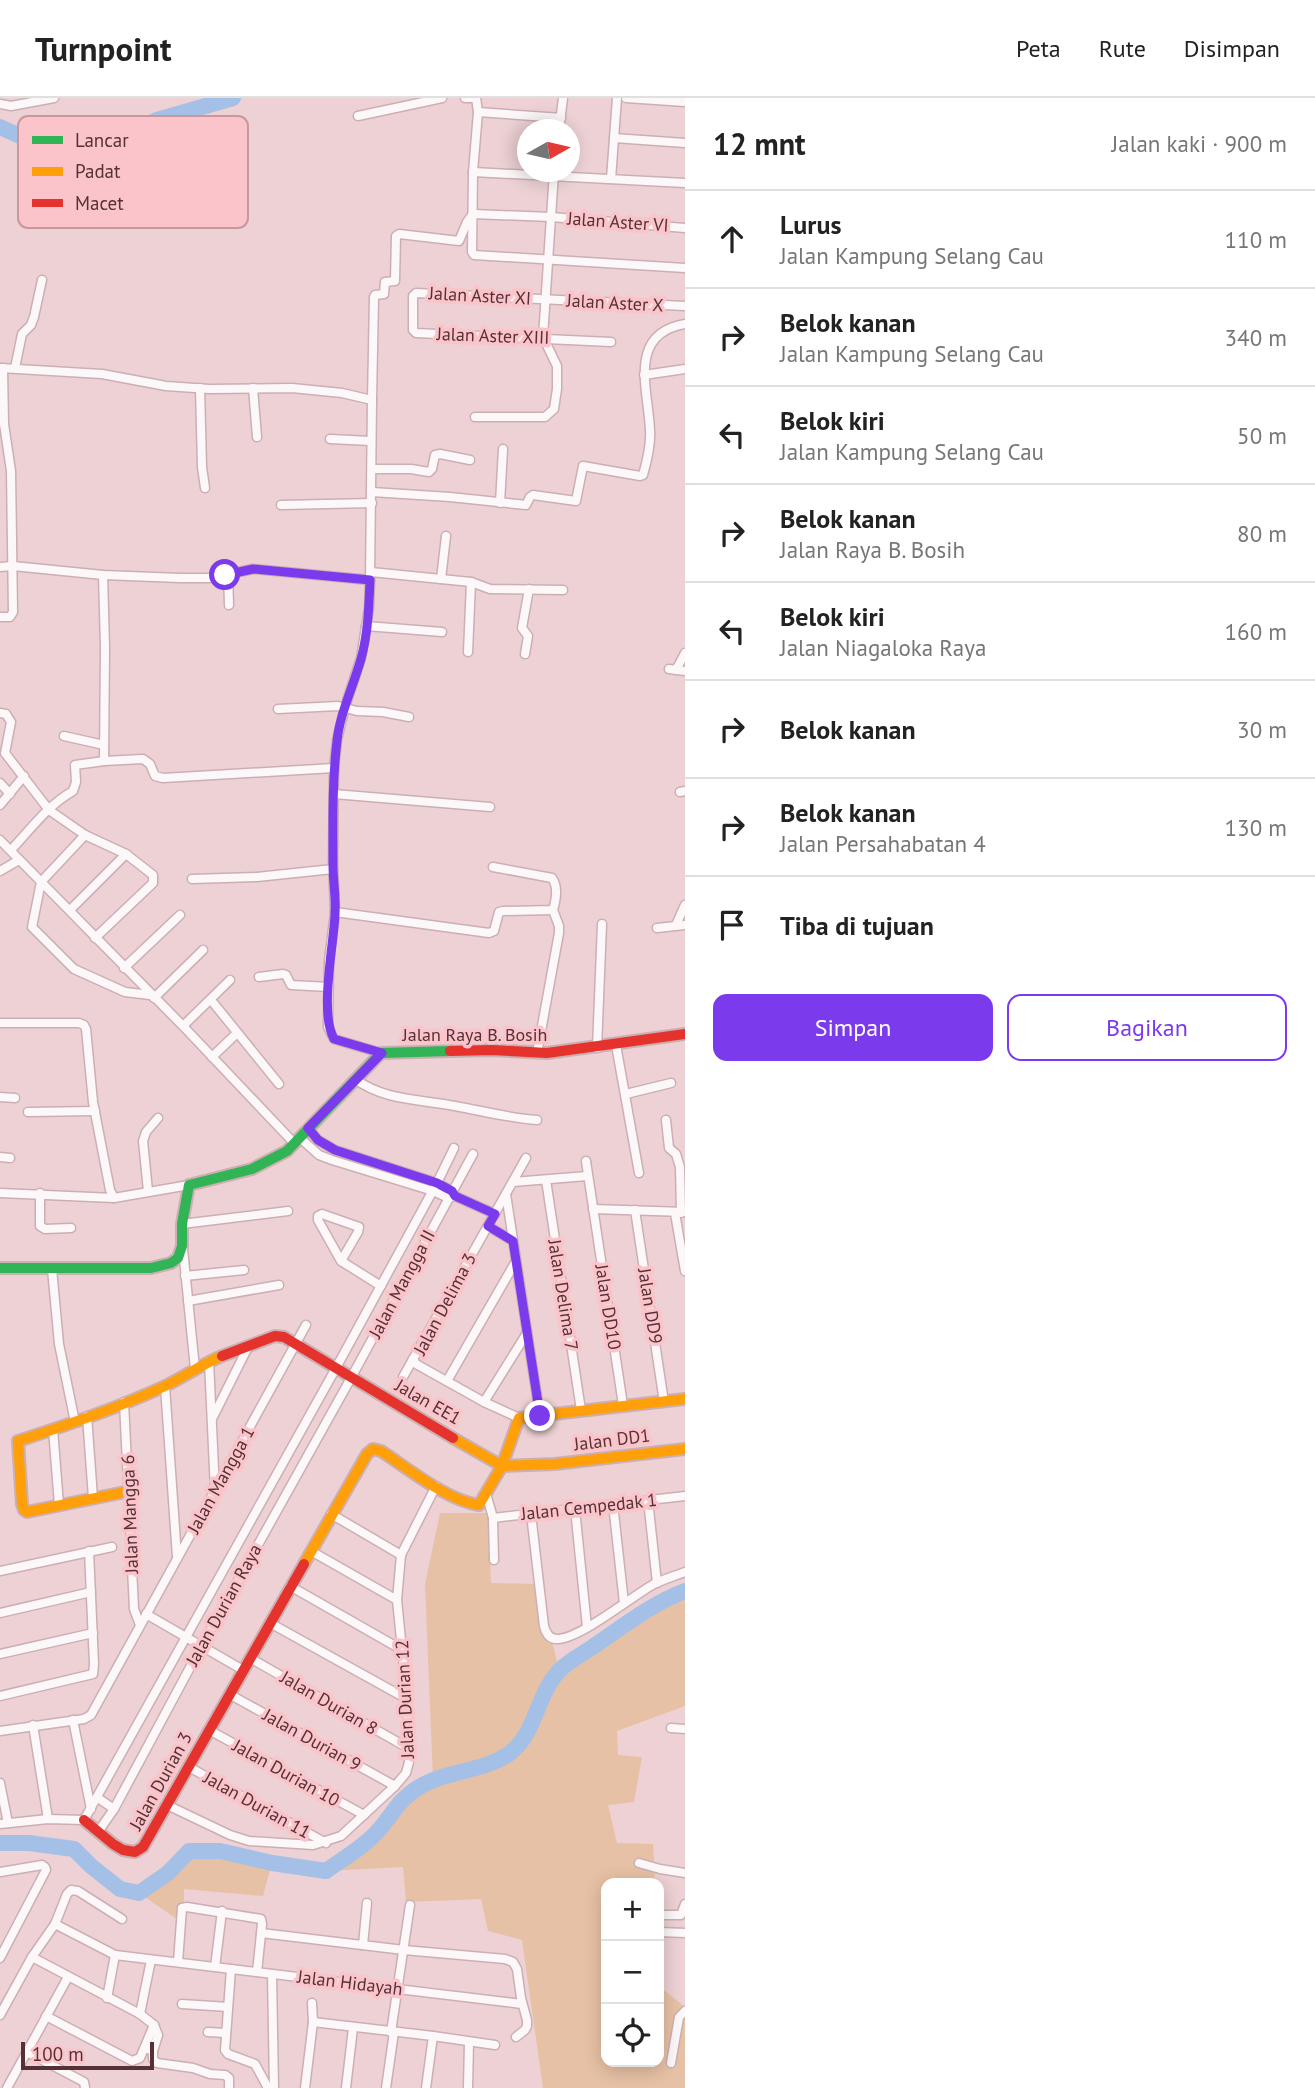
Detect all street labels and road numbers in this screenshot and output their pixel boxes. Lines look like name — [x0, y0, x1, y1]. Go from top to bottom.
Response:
street label: Jalan Aster VI — [566, 206, 669, 237]
street label: Jalan Aster XI — [427, 281, 532, 310]
street label: Jalan Aster X — [565, 288, 664, 317]
street label: Jalan Aster XIII — [435, 322, 550, 349]
street label: Jalan Raya B. Bosih — [402, 1023, 547, 1046]
street label: Jalan Mangga II — [363, 1226, 440, 1343]
street label: Jalan Delima 7 — [543, 1237, 584, 1352]
street label: Jalan Delima 3 — [408, 1249, 481, 1360]
street label: Jalan DD10 — [590, 1262, 627, 1351]
street label: Jalan DD9 — [633, 1265, 668, 1345]
street label: Jalan EE1 — [390, 1373, 465, 1430]
street label: Jalan Mangga 1 — [181, 1422, 259, 1538]
street label: Jalan DD1 — [572, 1423, 651, 1456]
street label: Jalan Mangga 6 — [116, 1454, 143, 1575]
street label: Jalan Cempedak 1 — [519, 1488, 658, 1525]
street label: Jalan Durian Raya — [180, 1540, 267, 1671]
street label: Jalan Durian 12 — [390, 1639, 419, 1760]
street label: Jalan Durian 8 — [276, 1665, 382, 1740]
street label: Jalan Durian 9 — [258, 1703, 365, 1776]
street label: Jalan Durian 3 — [124, 1728, 197, 1835]
street label: Jalan Durian 10 — [228, 1733, 344, 1811]
street label: Jalan Durian 11 — [199, 1765, 315, 1843]
street label: Jalan Hidayah — [295, 1965, 404, 2000]

